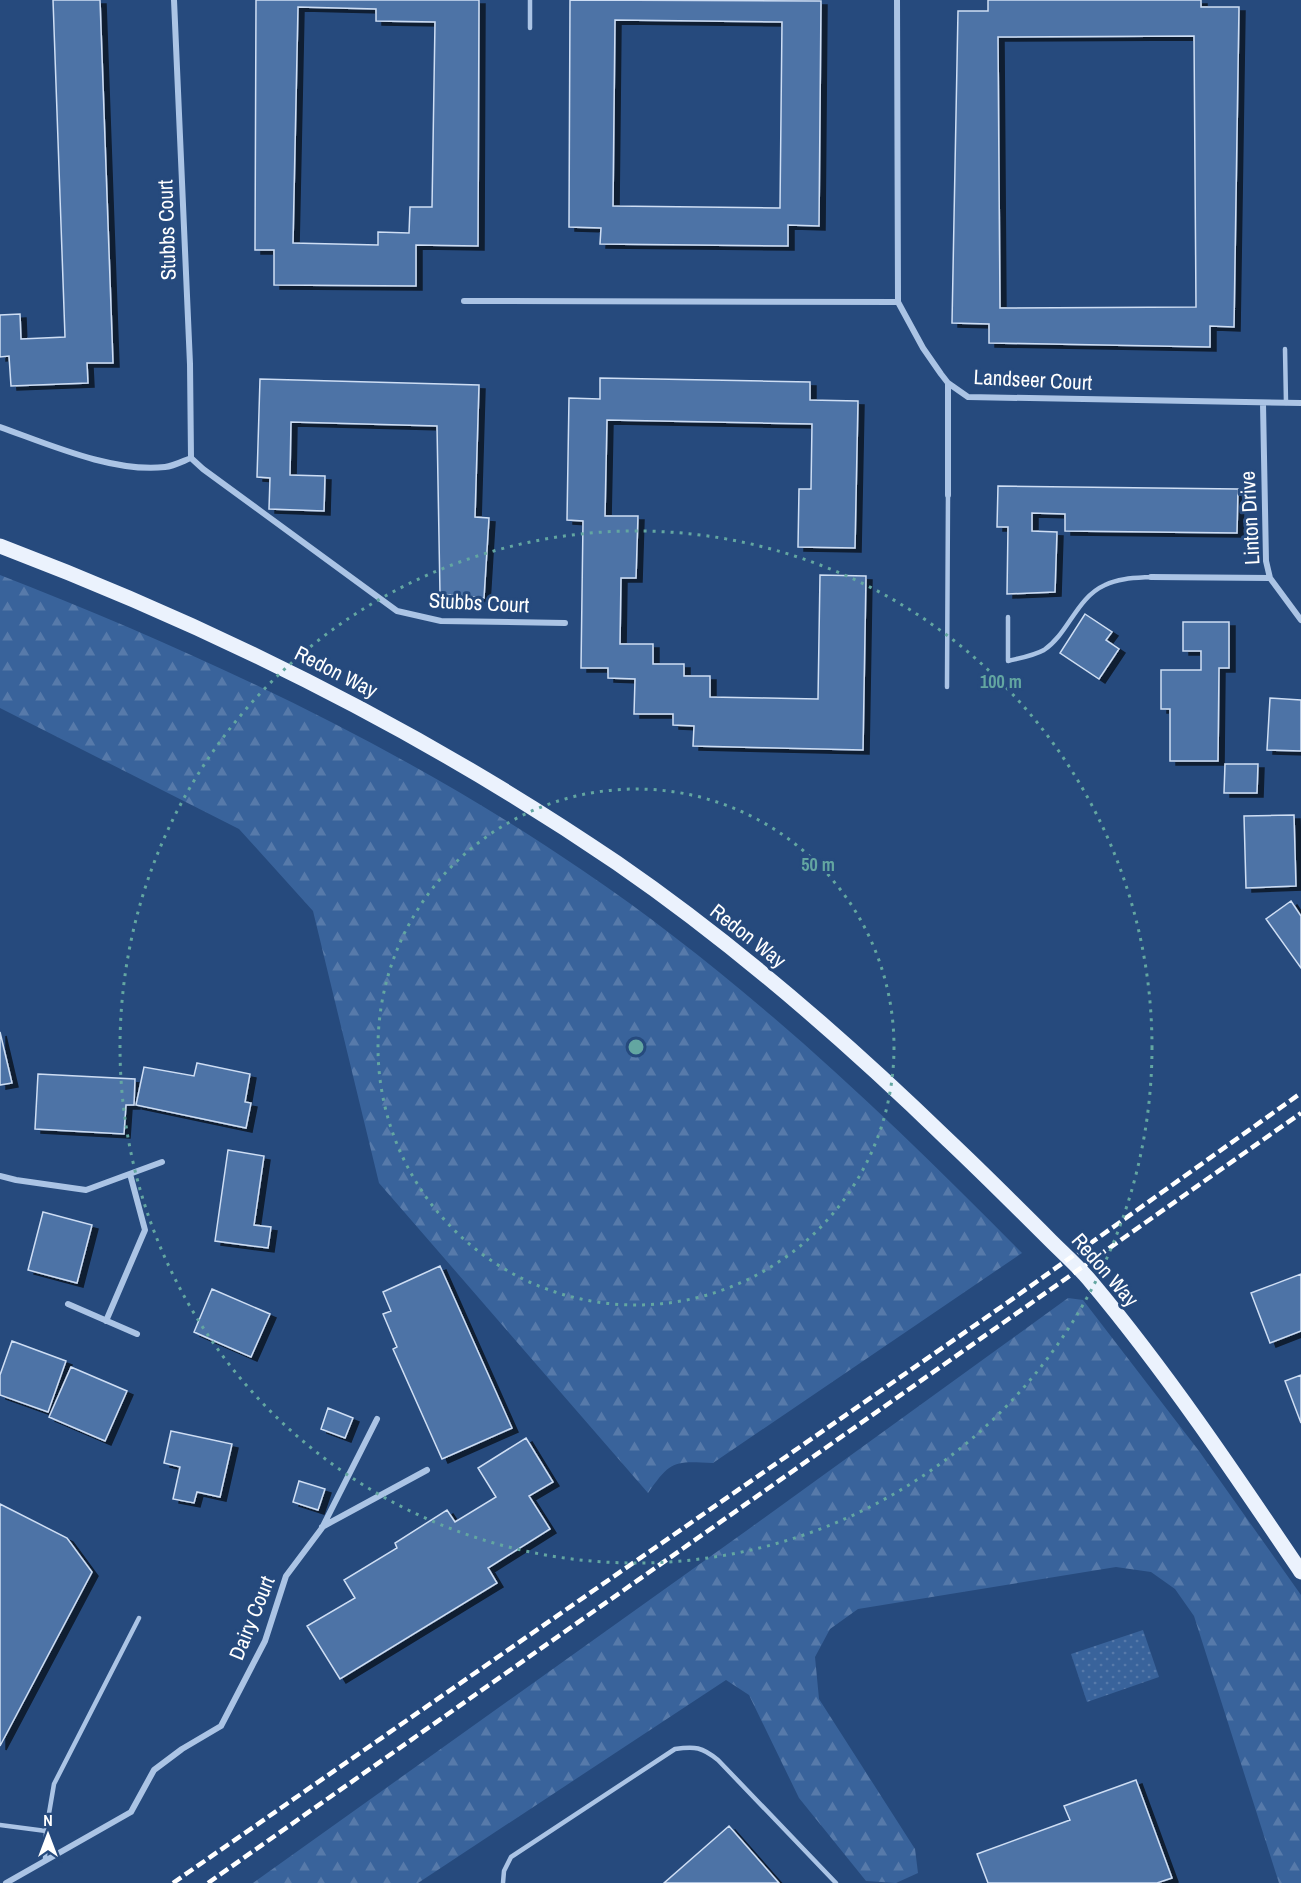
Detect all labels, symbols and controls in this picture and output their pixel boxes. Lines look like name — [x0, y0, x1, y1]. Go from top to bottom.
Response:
street label: Stubbs Court — [150, 179, 183, 281]
street label: Landseer Court — [973, 362, 1093, 397]
street label: Linton Drive — [1233, 470, 1266, 566]
street label: Stubbs Court — [428, 585, 530, 620]
street label: Redon Way — [290, 638, 383, 705]
text: 100 m — [980, 669, 1022, 694]
text: 50 m — [801, 852, 835, 877]
street label: Redon Way — [704, 897, 793, 975]
centre of rings — [626, 1037, 646, 1057]
street label: Redon Way — [1065, 1226, 1146, 1313]
street label: Dairy Court — [222, 1571, 282, 1664]
north arrow — [18, 1805, 78, 1865]
text: N — [43, 1809, 53, 1831]

